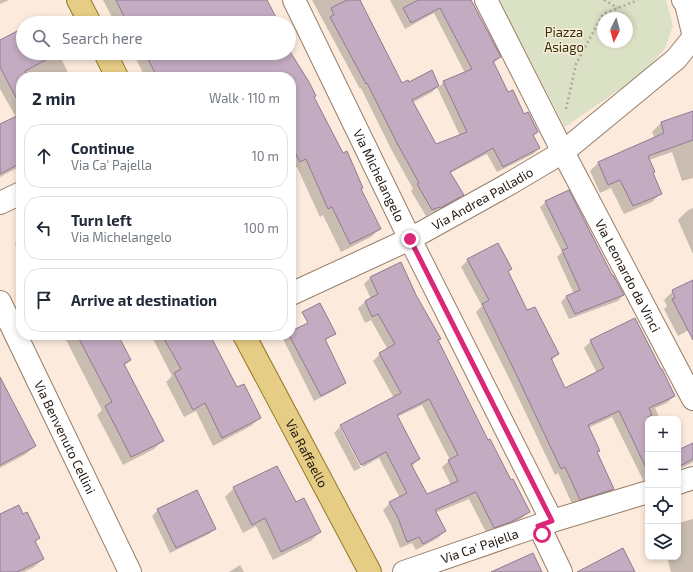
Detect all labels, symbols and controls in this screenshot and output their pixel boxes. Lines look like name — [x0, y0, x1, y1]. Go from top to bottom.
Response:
north arrow — [597, 12, 633, 48]
search box — [16, 16, 296, 60]
park label: Piazza Asiago — [544, 24, 584, 55]
icon: search — [30, 27, 52, 49]
text: Search here — [62, 29, 143, 47]
text: 2 min — [32, 88, 75, 108]
text: Walk · 110 m — [209, 90, 280, 106]
street label: Via Michelangelo — [350, 127, 408, 224]
text: Continue — [71, 139, 134, 157]
icon: ahead — [33, 145, 55, 167]
text: 10 m — [252, 148, 279, 164]
text: Via Ca' Pajella — [71, 157, 152, 173]
street label: Via Andrea Palladio — [429, 164, 536, 233]
text: Turn left — [71, 211, 132, 229]
street label: Via Leonardo da Vinci — [592, 216, 664, 335]
icon: left — [33, 217, 55, 239]
text: 100 m — [244, 220, 279, 236]
text: Via Michelangelo — [71, 229, 172, 245]
route end — [401, 230, 419, 248]
icon: arrive — [33, 289, 55, 311]
text: Arrive at destination — [71, 291, 217, 309]
street label: Via Benvenuto Cellini — [31, 378, 99, 496]
street label: Via Raffaello — [282, 416, 332, 490]
map controls — [645, 416, 681, 560]
button: + — [645, 416, 681, 452]
button: − — [645, 452, 681, 488]
button: locate — [645, 488, 681, 524]
button: layers — [645, 524, 681, 560]
street label: Via Ca' Pajella — [439, 525, 521, 567]
route start — [533, 525, 551, 543]

